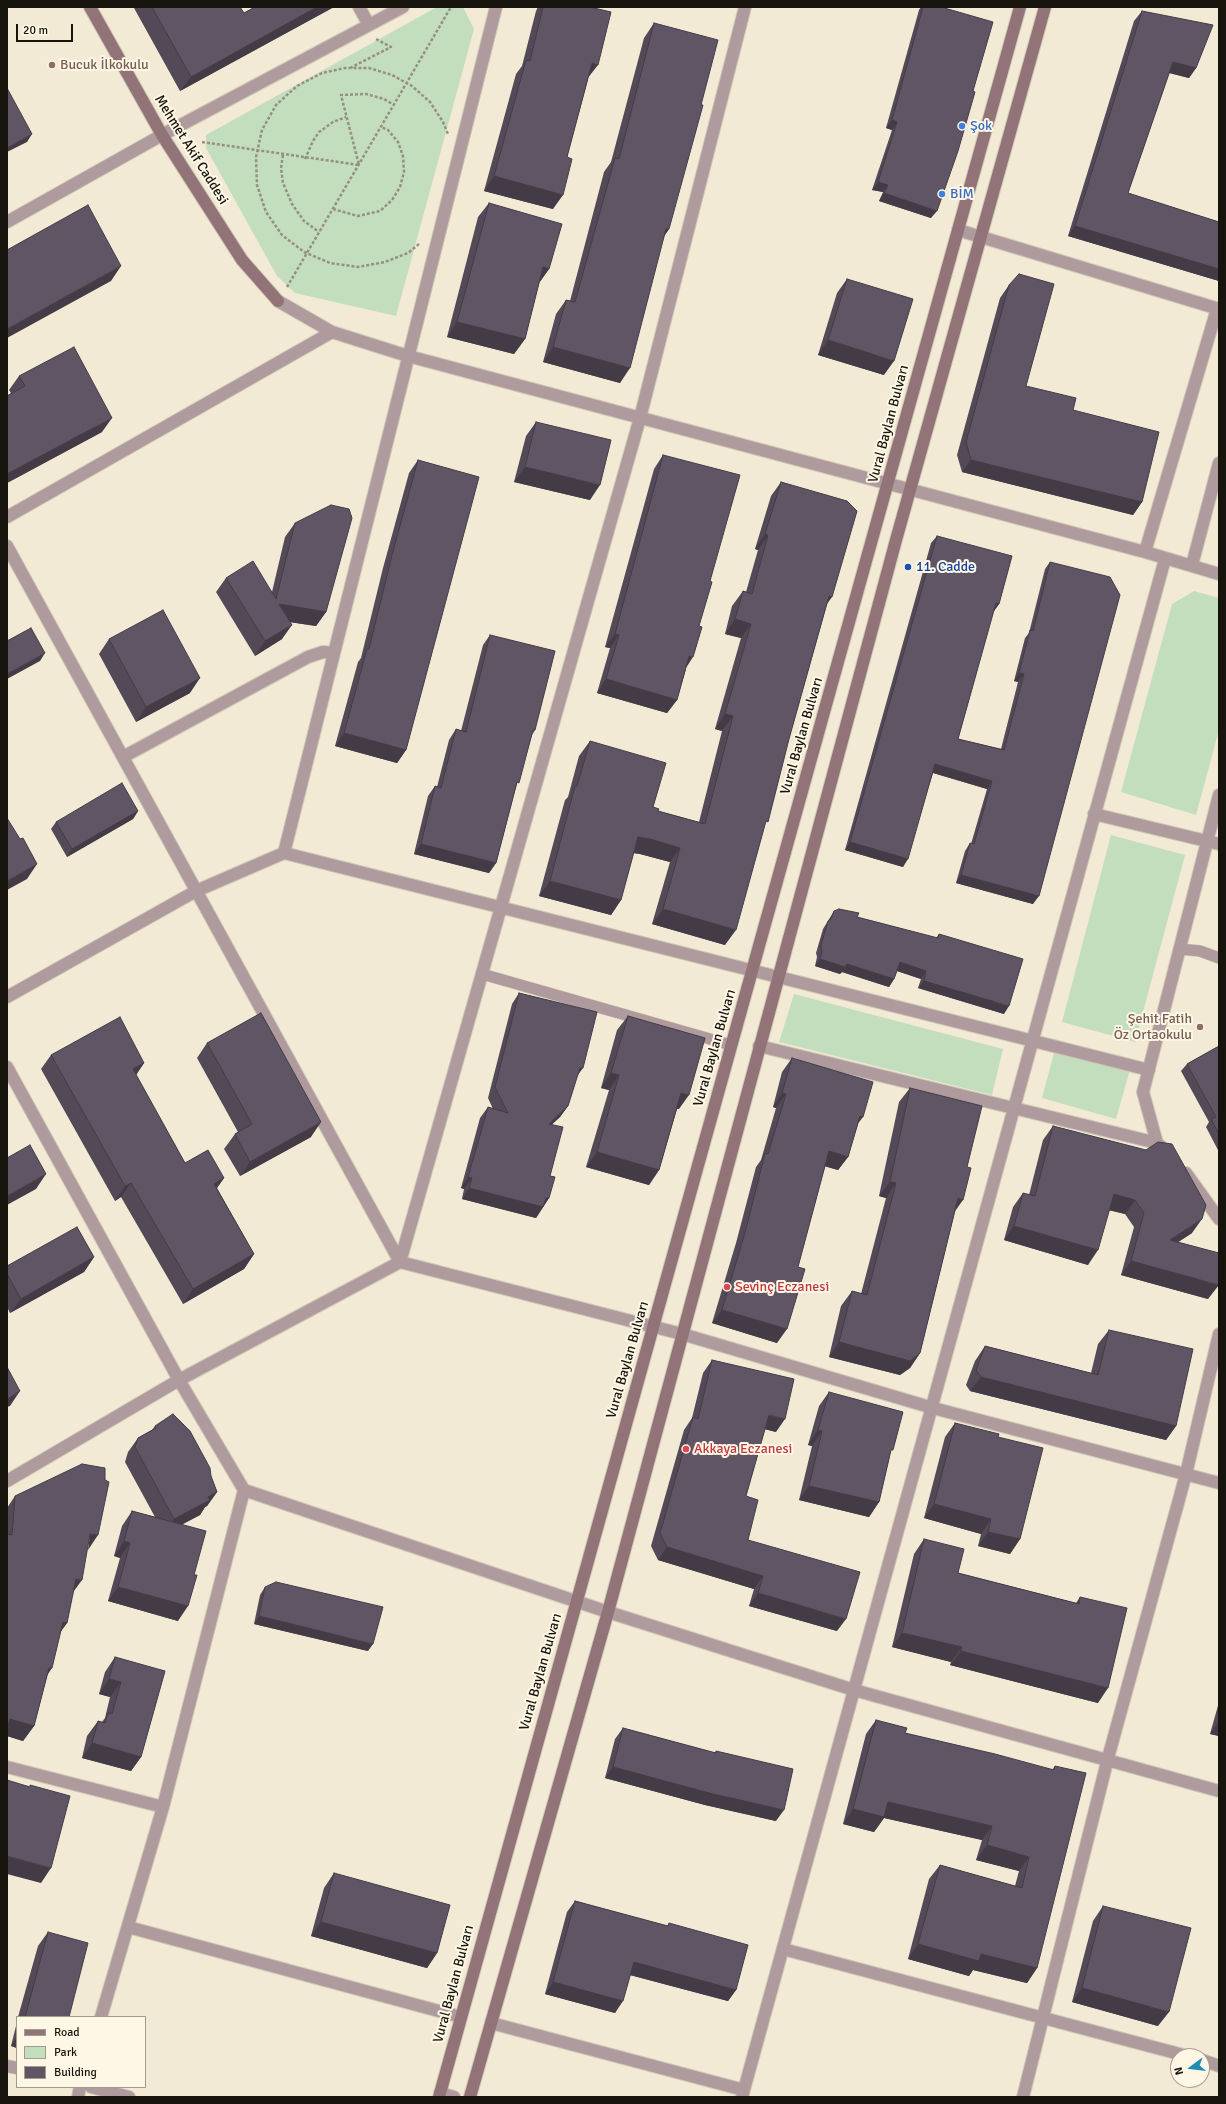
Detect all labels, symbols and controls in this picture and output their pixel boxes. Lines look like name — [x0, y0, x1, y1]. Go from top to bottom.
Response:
scale bar — [18, 16, 75, 42]
text: 20 m — [23, 23, 48, 38]
place label: Bucuk İlkokulu — [60, 57, 149, 73]
marker: Bucuk İlkokulu — [47, 60, 57, 70]
street label: Mehmet Akif Caddesi — [150, 92, 232, 208]
place label: Şok — [970, 118, 992, 134]
marker: Şok — [957, 121, 967, 131]
place label: BİM — [950, 186, 974, 202]
marker: BİM — [937, 189, 947, 199]
street label: Vural Baylan Bulvarı — [865, 363, 913, 485]
place label: 11. Cadde — [916, 559, 975, 575]
marker: 11. Cadde — [903, 562, 913, 572]
street label: Vural Baylan Bulvarı — [777, 675, 827, 797]
street label: Vural Baylan Bulvarı — [690, 987, 740, 1109]
place label: Şehit Fatih Öz Ortaokulu — [1114, 1011, 1192, 1044]
marker: Şehit Fatih Öz Ortaokulu — [1195, 1022, 1205, 1032]
place label: Sevinç Eczanesi — [735, 1279, 829, 1295]
marker: Sevinç Eczanesi — [722, 1282, 732, 1292]
street label: Vural Baylan Bulvarı — [603, 1299, 653, 1421]
place label: Akkaya Eczanesi — [694, 1441, 792, 1457]
marker: Akkaya Eczanesi — [681, 1444, 691, 1454]
street label: Vural Baylan Bulvarı — [516, 1611, 566, 1733]
street label: Vural Baylan Bulvarı — [430, 1923, 478, 2045]
legend — [16, 2016, 146, 2088]
text: Road — [54, 2025, 80, 2040]
text: Park — [54, 2045, 77, 2060]
north arrow — [1170, 2048, 1210, 2088]
text: Building — [54, 2065, 97, 2080]
text: N — [1172, 2066, 1186, 2076]

